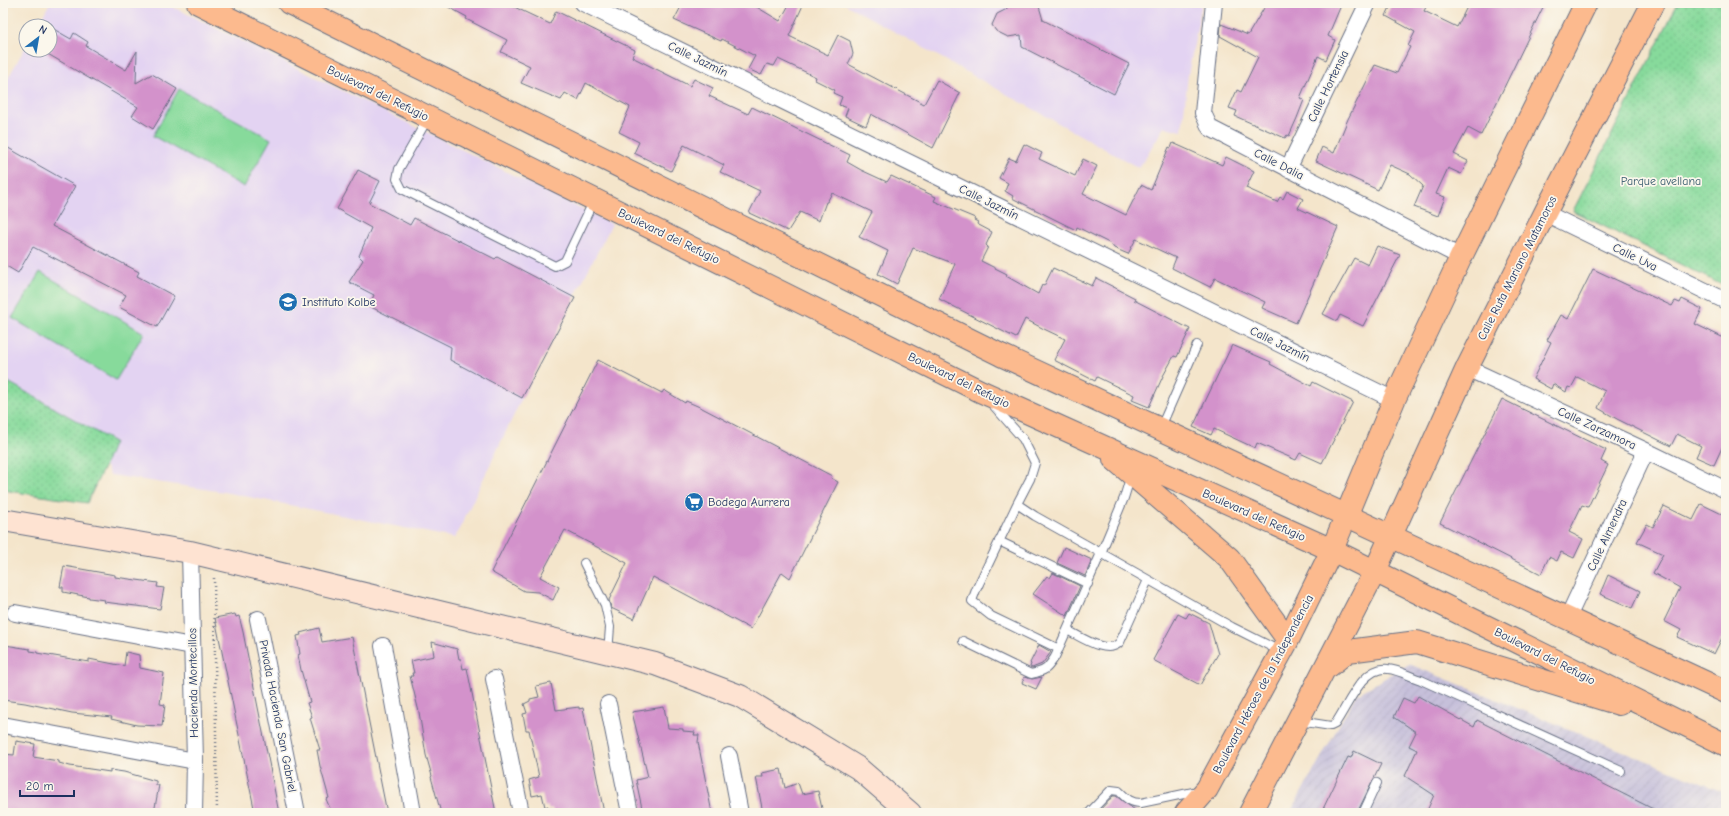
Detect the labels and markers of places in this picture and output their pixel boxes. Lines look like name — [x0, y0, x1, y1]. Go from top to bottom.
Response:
school or university icon: Instituto Kolbe — [277, 291, 299, 313]
place label: Instituto Kolbe — [302, 295, 376, 309]
supermarket icon: Bodega Aurrera — [683, 491, 705, 513]
place label: Bodega Aurrera — [708, 495, 790, 509]

